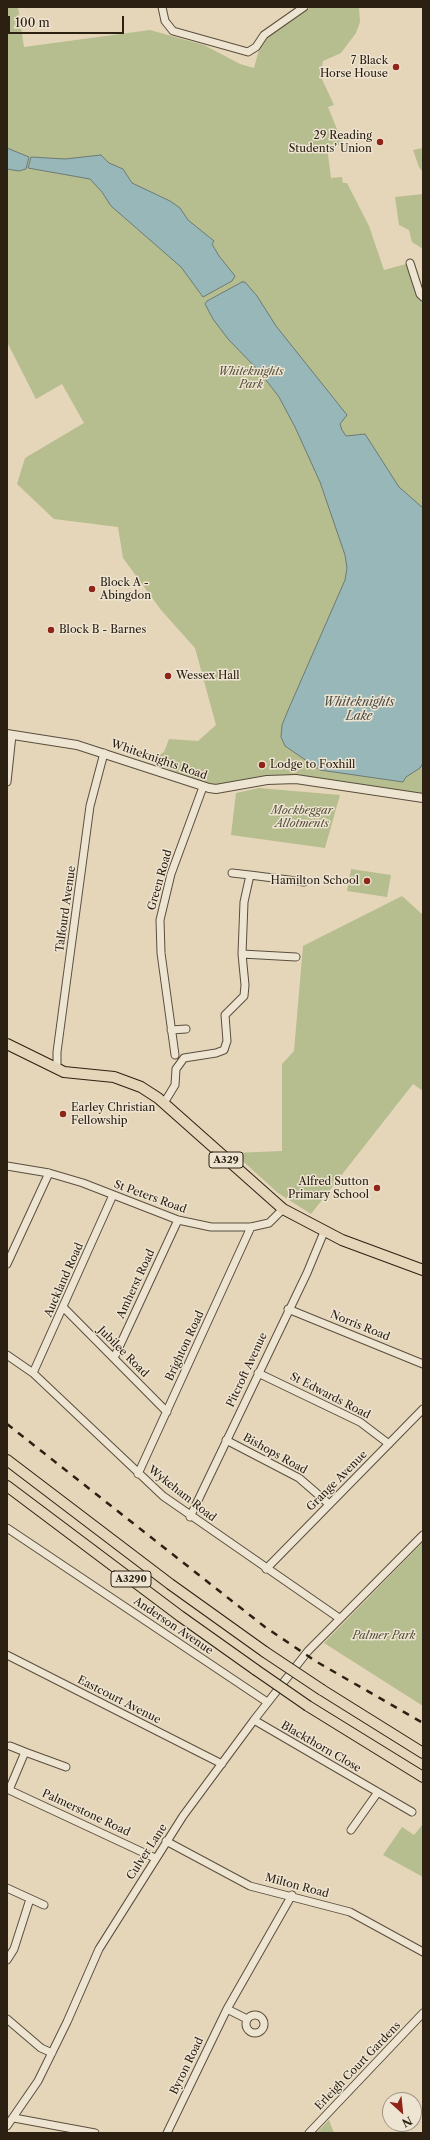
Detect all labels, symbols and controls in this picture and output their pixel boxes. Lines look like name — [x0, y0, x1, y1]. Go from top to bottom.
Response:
scale bar — [10, 8, 126, 34]
text: 100 m — [15, 15, 50, 30]
place label: 7 Black Horse House — [320, 54, 388, 80]
marker: 7 Black Horse House — [391, 62, 401, 72]
place label: 29 Reading Students’ Union — [289, 129, 372, 155]
marker: 29 Reading Students’ Union — [375, 137, 385, 147]
park label: Whiteknights Park — [218, 365, 284, 391]
place label: Block A - Abingdon — [100, 576, 151, 602]
marker: Block A - Abingdon — [87, 584, 97, 594]
place label: Block B - Barnes — [59, 623, 146, 637]
marker: Block B - Barnes — [46, 625, 56, 635]
place label: Wessex Hall — [176, 669, 240, 683]
marker: Wessex Hall — [163, 671, 173, 681]
water label: Whiteknights Lake — [323, 696, 395, 724]
street label: Whiteknights Road — [109, 737, 209, 783]
place label: Lodge to Foxhill — [270, 758, 355, 772]
marker: Lodge to Foxhill — [257, 760, 267, 770]
park label: Mockbeggar Allotments — [271, 804, 333, 830]
street label: Green Road — [145, 848, 175, 912]
street label: Talfourd Avenue — [53, 865, 79, 953]
place label: Hamilton School — [271, 874, 359, 888]
marker: Hamilton School — [362, 876, 372, 886]
place label: Earley Christian Fellowship — [71, 1101, 155, 1127]
marker: Earley Christian Fellowship — [58, 1109, 68, 1119]
road number: A329 — [209, 1152, 243, 1168]
place label: Alfred Sutton Primary School — [288, 1175, 369, 1201]
street label: St Peters Road — [112, 1178, 188, 1216]
marker: Alfred Sutton Primary School — [372, 1183, 382, 1193]
street label: Auckland Road — [42, 1241, 86, 1319]
street label: Amherst Road — [114, 1247, 158, 1321]
street label: Norris Road — [328, 1308, 392, 1344]
street label: Brighton Road — [163, 1309, 207, 1383]
street label: Jubilee Road — [95, 1324, 151, 1380]
street label: Pitcroft Avenue — [224, 1330, 270, 1410]
street label: St Edwards Road — [288, 1370, 372, 1422]
street label: Bishops Road — [241, 1431, 309, 1477]
street label: Grange Avenue — [304, 1448, 370, 1514]
street label: Wykeham Road — [145, 1463, 219, 1525]
road number: A3290 — [111, 1571, 151, 1587]
street label: Anderson Avenue — [131, 1595, 215, 1657]
park label: Palmer Park — [352, 1629, 416, 1643]
street label: Eastcourt Avenue — [75, 1673, 163, 1727]
street label: Blackthorn Close — [279, 1719, 363, 1775]
street label: Palmerstone Road — [40, 1787, 132, 1839]
street label: Culver Lane — [124, 1822, 170, 1882]
street label: Milton Road — [264, 1871, 330, 1901]
street label: Erleigh Court Gardens — [312, 2019, 404, 2113]
street label: Byron Road — [167, 2035, 207, 2097]
north arrow — [382, 2092, 422, 2132]
text: N — [400, 2113, 414, 2130]

